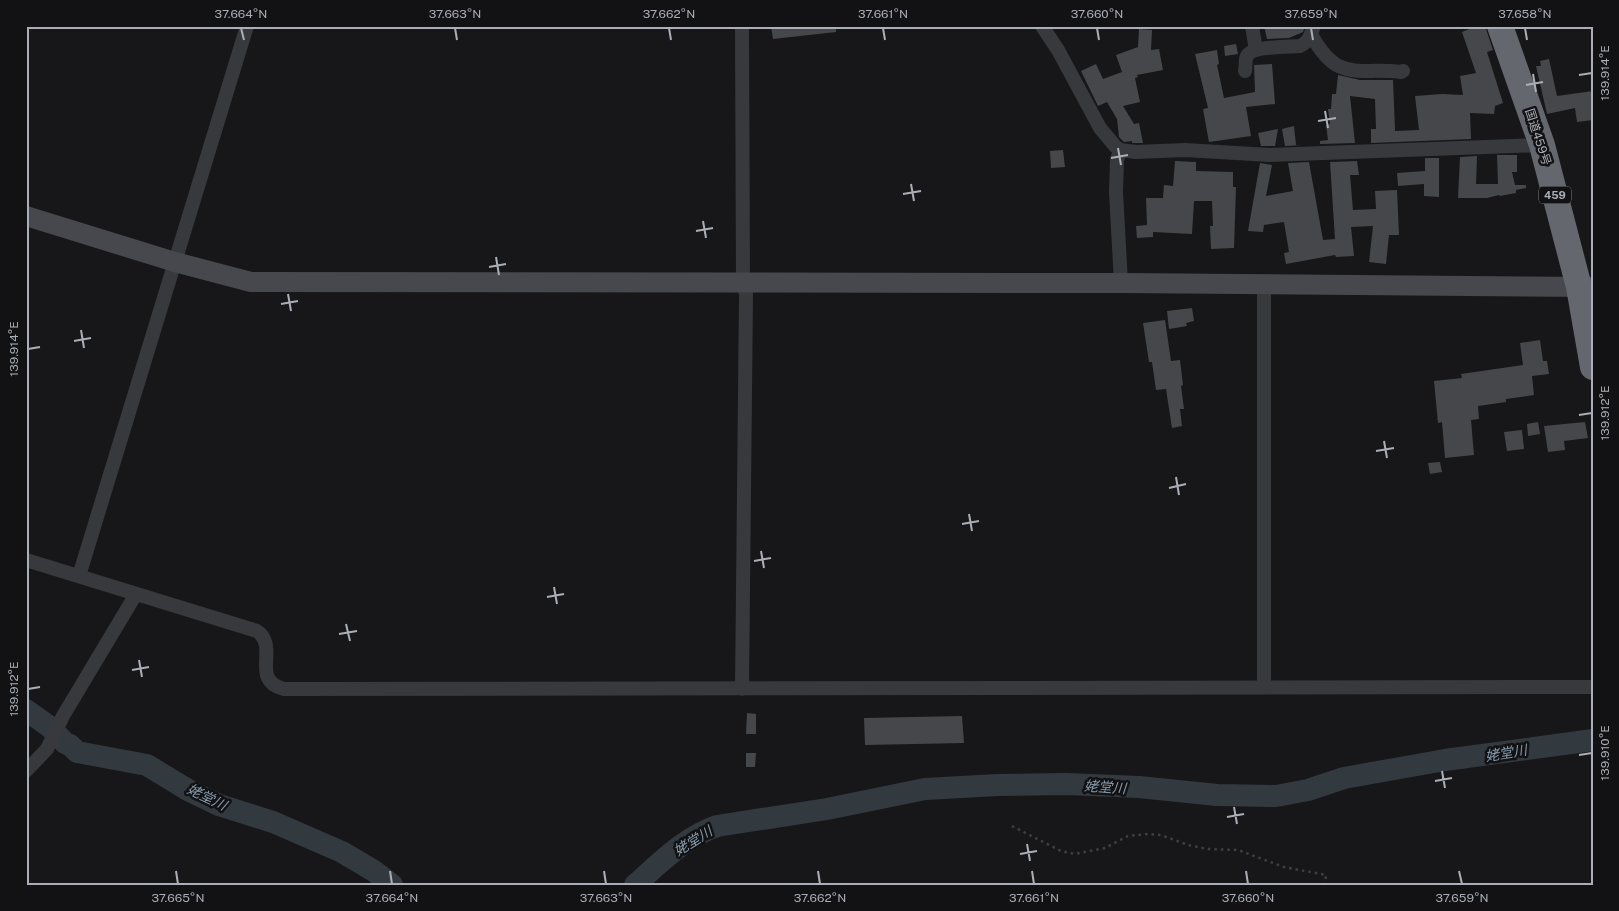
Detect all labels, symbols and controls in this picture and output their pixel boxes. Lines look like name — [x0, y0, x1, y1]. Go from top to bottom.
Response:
text: 37.664°N — [215, 7, 267, 21]
text: 37.663°N — [429, 7, 481, 21]
text: 37.662°N — [643, 7, 695, 21]
text: 37.661°N — [858, 7, 908, 21]
text: 37.660°N — [1071, 7, 1123, 21]
text: 37.659°N — [1284, 7, 1338, 21]
text: 37.658°N — [1498, 7, 1552, 21]
text: 139.914°E — [1598, 45, 1612, 101]
street label: 国道459号 — [1522, 107, 1554, 167]
road number: 459 — [1539, 186, 1571, 204]
text: 139.914°E — [7, 321, 21, 377]
text: 139.912°E — [1598, 385, 1612, 441]
text: 139.912°E — [7, 661, 21, 717]
text: 139.910°E — [1598, 725, 1612, 781]
water label: 姥堂川 — [1484, 742, 1530, 764]
water label: 姥堂川 — [1083, 778, 1129, 797]
water label: 姥堂川 — [185, 781, 231, 814]
water label: 姥堂川 — [671, 822, 717, 859]
text: 37.665°N — [152, 891, 204, 905]
text: 37.664°N — [366, 891, 418, 905]
text: 37.663°N — [580, 891, 632, 905]
text: 37.662°N — [794, 891, 846, 905]
text: 37.661°N — [1009, 891, 1059, 905]
text: 37.660°N — [1222, 891, 1274, 905]
text: 37.659°N — [1435, 891, 1489, 905]

